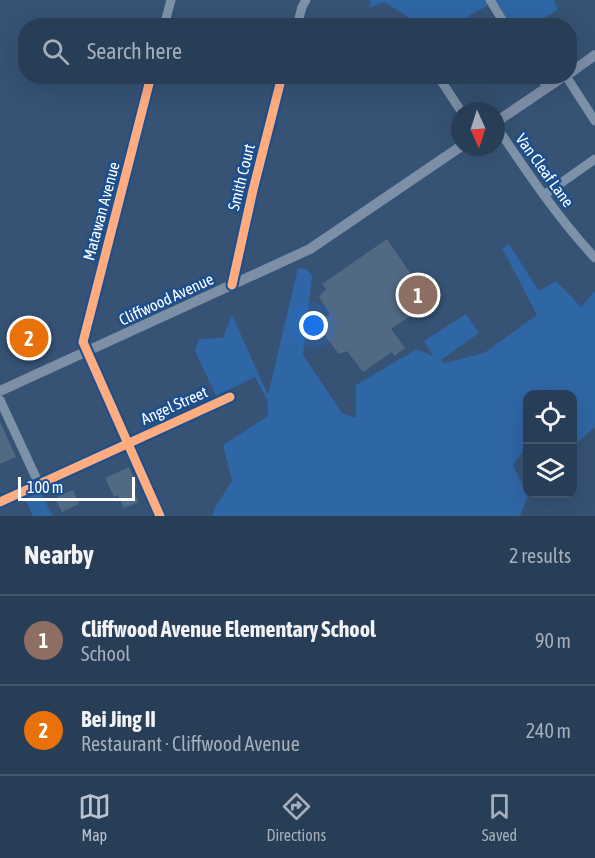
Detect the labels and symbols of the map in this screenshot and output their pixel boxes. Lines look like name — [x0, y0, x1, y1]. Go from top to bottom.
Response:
north arrow — [451, 102, 505, 156]
street label: Van Cleaf Lane — [512, 130, 578, 210]
street label: Smith Court — [224, 141, 258, 212]
street label: Matawan Avenue — [79, 160, 123, 262]
street label: Cliffwood Avenue — [116, 269, 216, 329]
pin: 1 — [398, 272, 438, 318]
your location — [299, 311, 328, 340]
pin: 2 — [9, 316, 48, 360]
street label: Angel Street — [138, 382, 211, 429]
scale bar — [18, 474, 135, 502]

